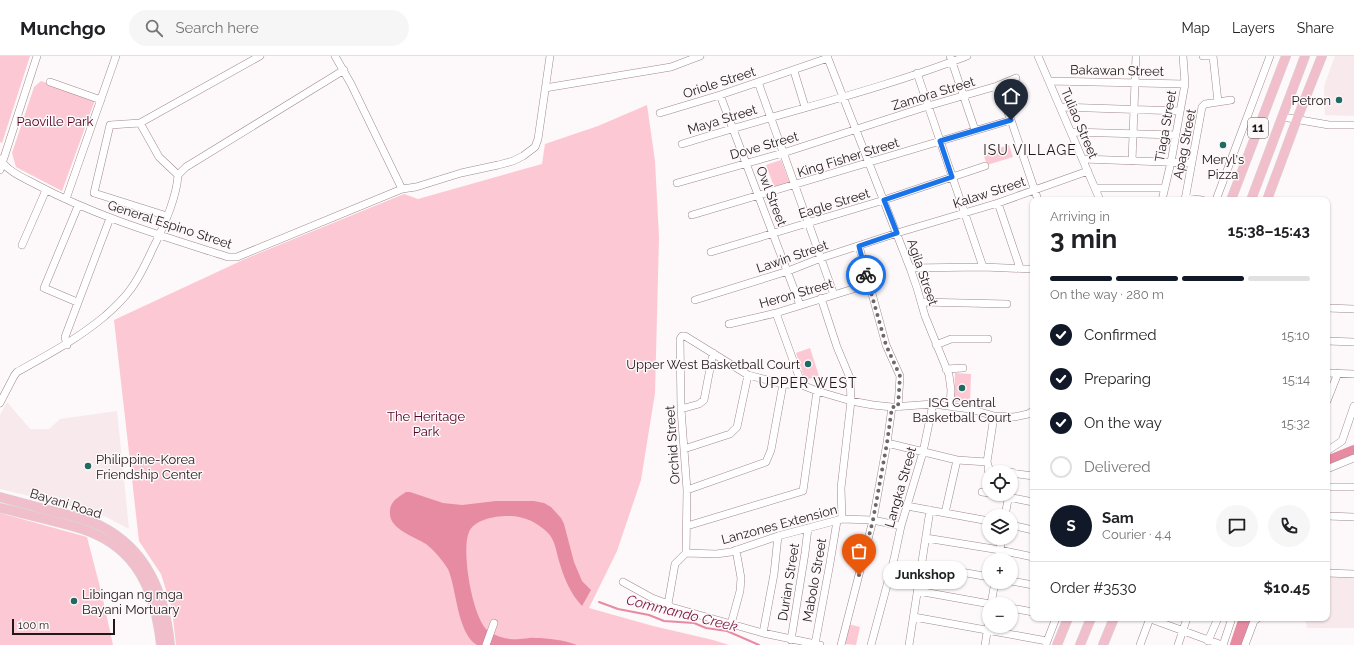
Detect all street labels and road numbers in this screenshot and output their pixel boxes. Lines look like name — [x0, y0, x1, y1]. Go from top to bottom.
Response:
street label: Bakawan Street — [1070, 62, 1165, 79]
street label: Oriole Street — [681, 63, 758, 101]
street label: Zamora Street — [890, 74, 977, 113]
street label: Tuliao Street — [1058, 86, 1101, 161]
street label: Tiaga Street — [1152, 89, 1179, 163]
street label: Maya Street — [686, 102, 759, 137]
street label: Apag Street — [1170, 107, 1199, 181]
road number: 11 — [1248, 118, 1268, 138]
street label: Dove Street — [728, 128, 801, 162]
street label: King Fisher Street — [795, 135, 902, 180]
street label: Owl Street — [753, 164, 790, 229]
street label: Kalaw Street — [951, 173, 1028, 211]
street label: Eagle Street — [797, 185, 872, 221]
street label: General Espino Street — [106, 197, 235, 252]
street label: Lawin Street — [754, 237, 831, 276]
street label: Agila Street — [904, 237, 941, 308]
street label: Heron Street — [757, 276, 835, 311]
street label: Orchid Street — [662, 404, 683, 485]
street label: Langka Street — [882, 444, 919, 529]
street label: Bayani Road — [28, 485, 104, 522]
street label: Lanzones Extension — [720, 502, 839, 547]
street label: Mabolo Street — [800, 536, 829, 623]
street label: Durian Street — [775, 542, 802, 622]

